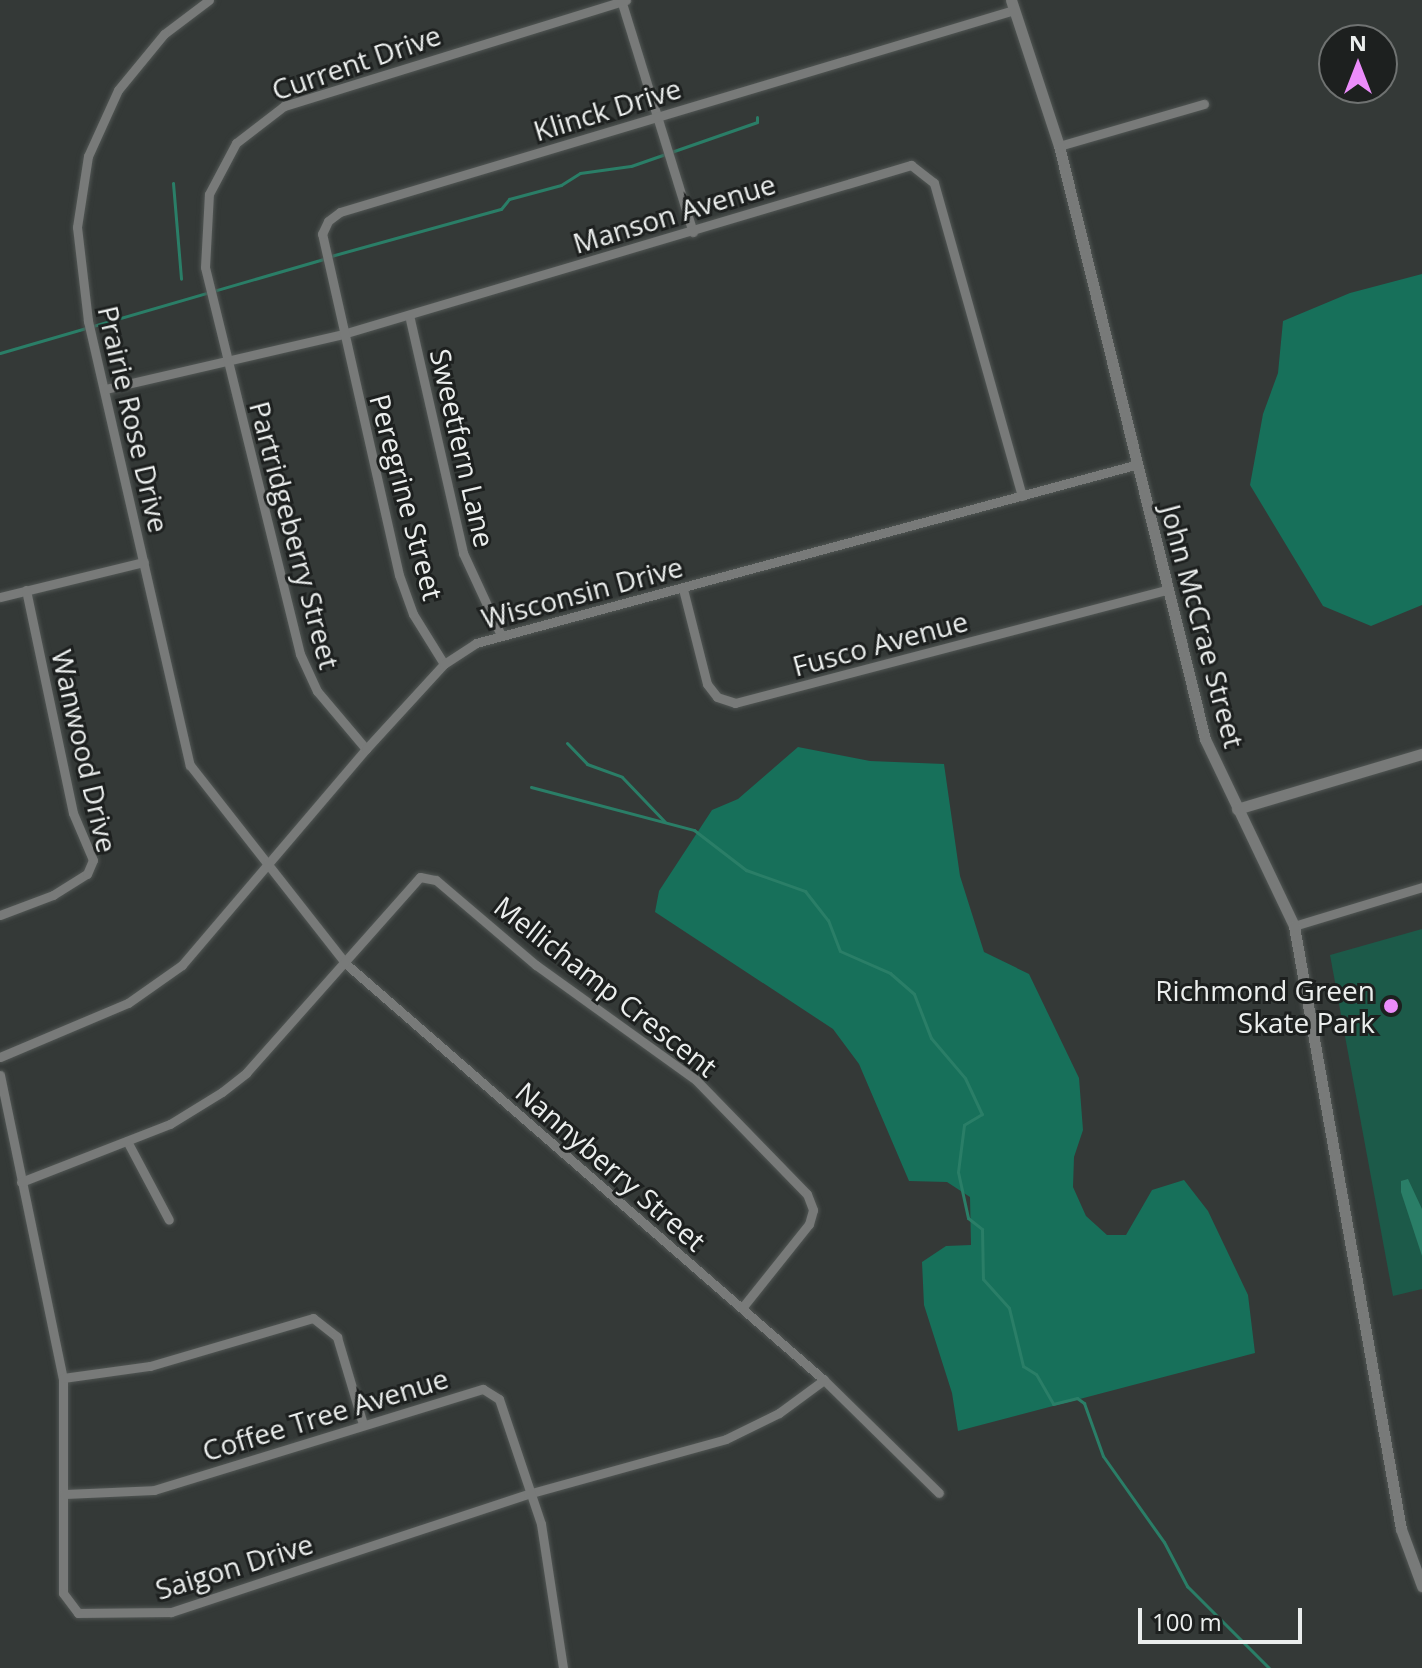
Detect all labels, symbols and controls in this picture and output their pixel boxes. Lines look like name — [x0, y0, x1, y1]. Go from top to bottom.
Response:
street label: Current Drive — [267, 17, 445, 107]
north arrow — [1318, 24, 1398, 104]
text: N — [1349, 27, 1367, 57]
street label: Klinck Drive — [529, 71, 685, 147]
street label: Manson Avenue — [569, 166, 779, 260]
street label: Prairie Rose Drive — [92, 302, 176, 536]
street label: Sweetfern Lane — [424, 346, 502, 550]
street label: Peregrine Street — [363, 390, 451, 604]
street label: Partridgeberry Street — [243, 398, 347, 672]
street label: John McCrae Street — [1154, 501, 1252, 751]
street label: Wisconsin Drive — [478, 549, 686, 635]
street label: Fusco Avenue — [789, 603, 971, 683]
street label: Wanwood Drive — [45, 646, 125, 856]
street label: Mellichamp Crescent — [488, 889, 724, 1083]
place label: Richmond Green Skate Park — [1155, 973, 1375, 1039]
marker: Richmond Green Skate Park — [1382, 997, 1400, 1015]
street label: Nannyberry Street — [509, 1075, 713, 1257]
street label: Coffee Tree Avenue — [198, 1361, 452, 1467]
street label: Saigon Drive — [151, 1526, 317, 1606]
scale bar — [1142, 1592, 1306, 1642]
text: 100 m — [1152, 1605, 1222, 1638]

